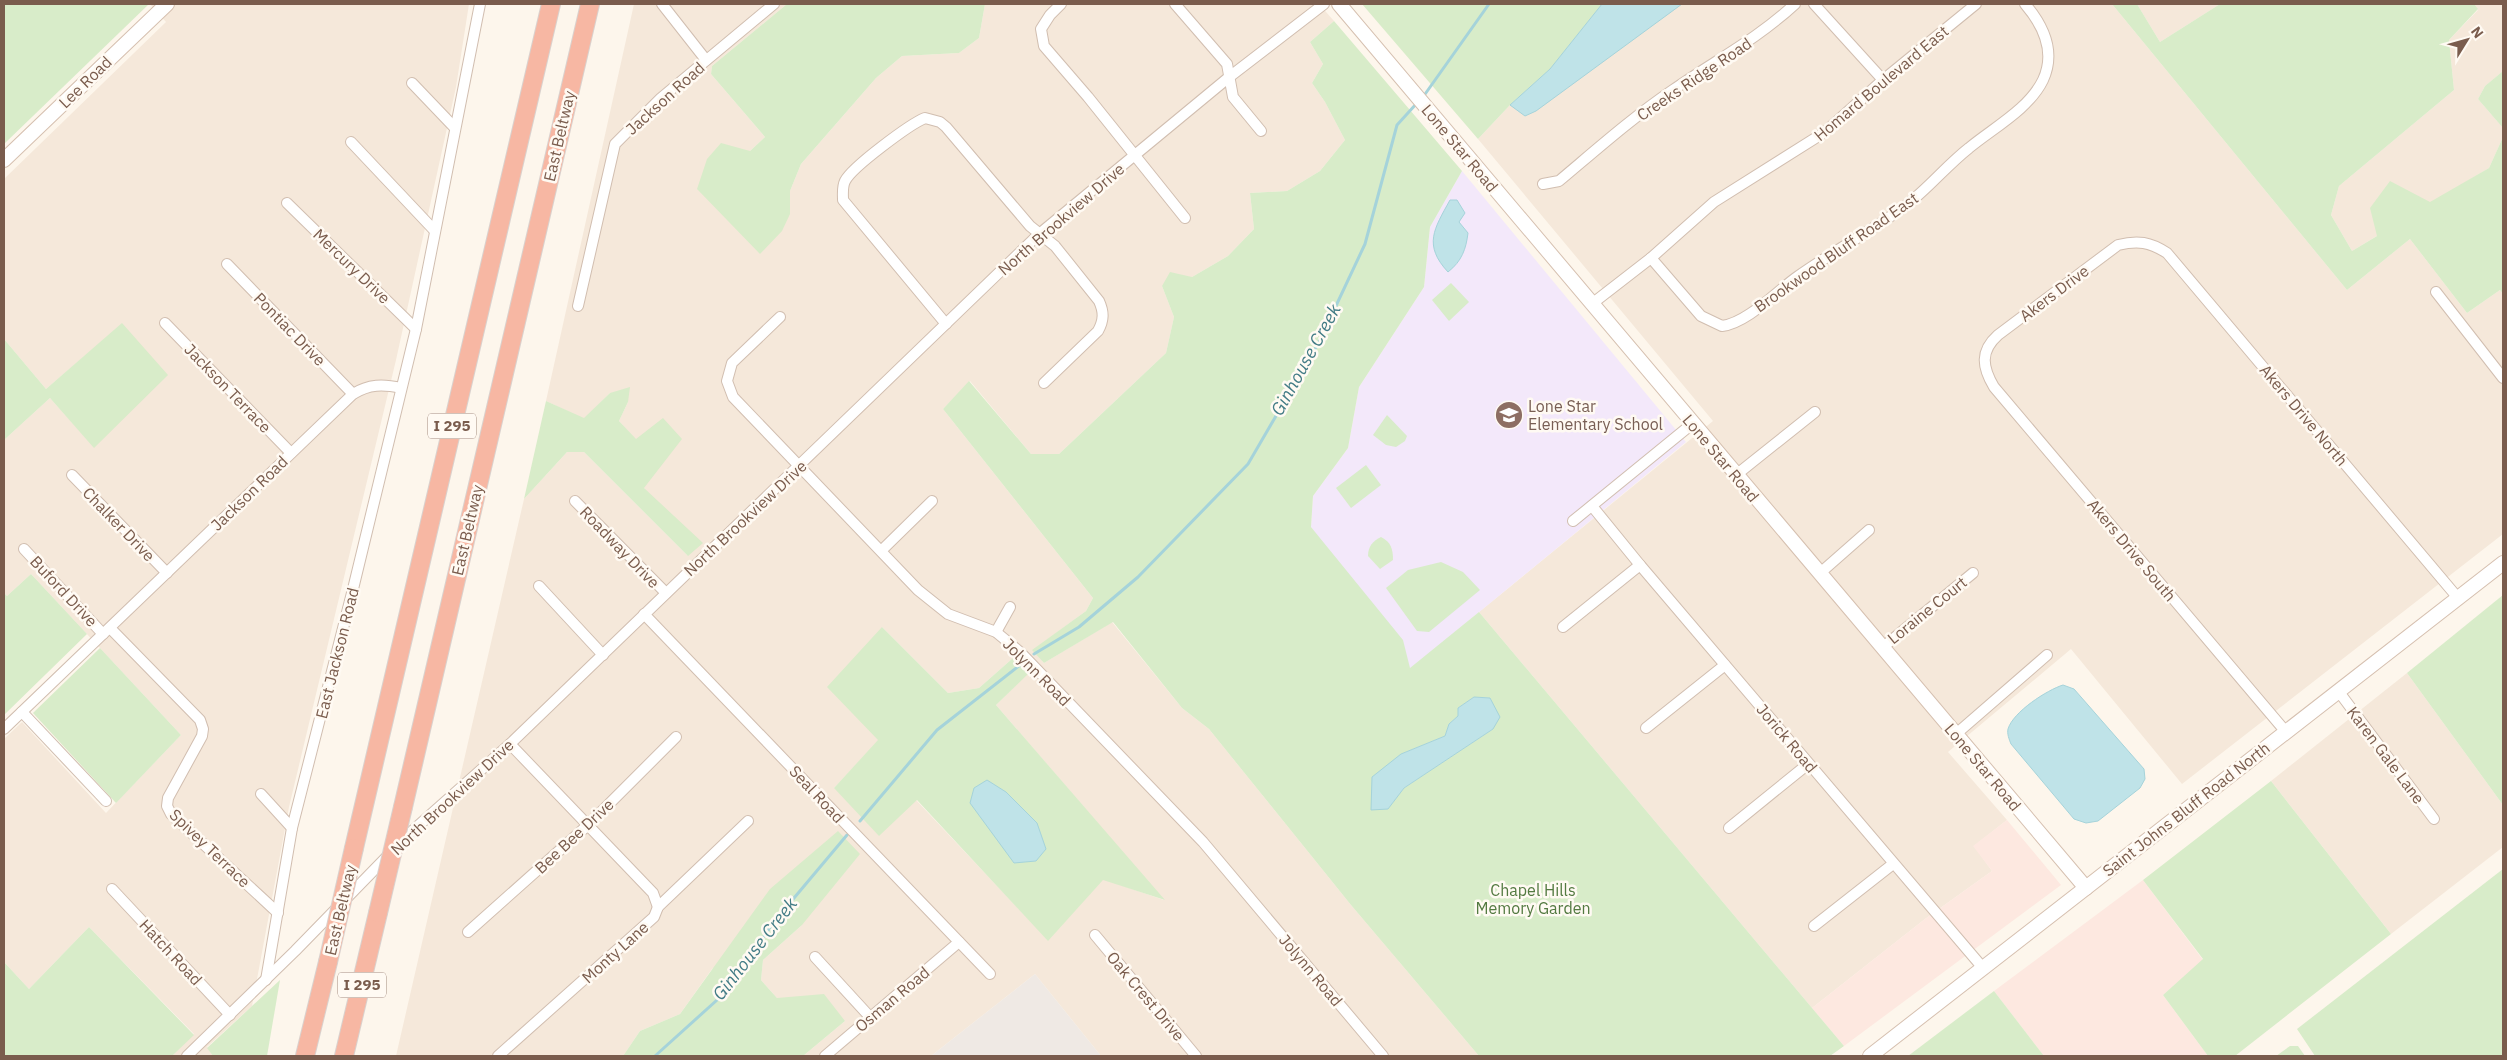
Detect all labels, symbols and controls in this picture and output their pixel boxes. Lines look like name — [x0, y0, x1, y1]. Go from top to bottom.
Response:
north arrow — [2442, 15, 2492, 65]
street label: Homard Boulevard East — [1810, 21, 1952, 145]
text: N — [2467, 23, 2488, 42]
street label: Creeks Ridge Road — [1633, 33, 1755, 125]
street label: Lee Road — [54, 52, 116, 112]
street label: Jackson Road — [621, 57, 709, 139]
street label: East Beltway — [539, 89, 579, 183]
street label: Lone Star Road — [1418, 100, 1502, 196]
street label: North Brookview Drive — [994, 159, 1128, 279]
street label: Brookwood Bluff Road East — [1750, 188, 1922, 316]
street label: Mercury Drive — [309, 224, 395, 308]
street label: Akers Drive — [2015, 260, 2093, 326]
street label: Pontiac Drive — [250, 288, 330, 370]
water label: Ginhouse Creek — [1265, 299, 1346, 420]
street label: Jackson Terrace — [180, 339, 276, 437]
street label: Akers Drive North — [2256, 360, 2352, 470]
place label: Lone Star Elementary School — [1528, 396, 1663, 434]
school or university icon: Lone Star Elementary School — [1494, 400, 1524, 430]
street label: Lone Star Road — [1679, 410, 1763, 506]
road number: I 295 — [428, 414, 476, 438]
street label: Jackson Road — [206, 451, 292, 535]
street label: North Brookview Drive — [679, 456, 811, 580]
street label: Chalker Drive — [79, 483, 160, 566]
street label: East Beltway — [447, 483, 487, 577]
street label: Akers Drive South — [2083, 495, 2181, 605]
street label: Roadway Drive — [576, 502, 664, 592]
street label: Buford Drive — [26, 551, 102, 631]
street label: Loraine Court — [1883, 572, 1971, 648]
street label: East Jackson Road — [311, 585, 363, 721]
street label: Jolynn Road — [999, 634, 1075, 710]
street label: Jorick Road — [1752, 699, 1822, 777]
street label: Karen Gale Lane — [2343, 702, 2429, 808]
street label: Lone Star Road — [1941, 719, 2025, 815]
street label: North Brookview Drive — [386, 735, 518, 859]
street label: Saint Johns Bluff Road North — [2098, 737, 2274, 881]
street label: Seal Road — [785, 761, 849, 827]
street label: Bee Bee Drive — [530, 794, 618, 878]
street label: Spivey Terrace — [165, 804, 255, 892]
street label: East Beltway — [320, 863, 360, 957]
park label: Chapel Hills Memory Garden — [1475, 880, 1591, 918]
water label: Ginhouse Creek — [707, 892, 802, 1005]
street label: Hatch Road — [135, 915, 207, 989]
street label: Monty Lane — [578, 917, 653, 987]
street label: Jolynn Road — [1275, 930, 1347, 1010]
street label: Oak Crest Drive — [1103, 947, 1189, 1045]
street label: Osman Road — [851, 962, 933, 1036]
road number: I 295 — [338, 972, 386, 998]

